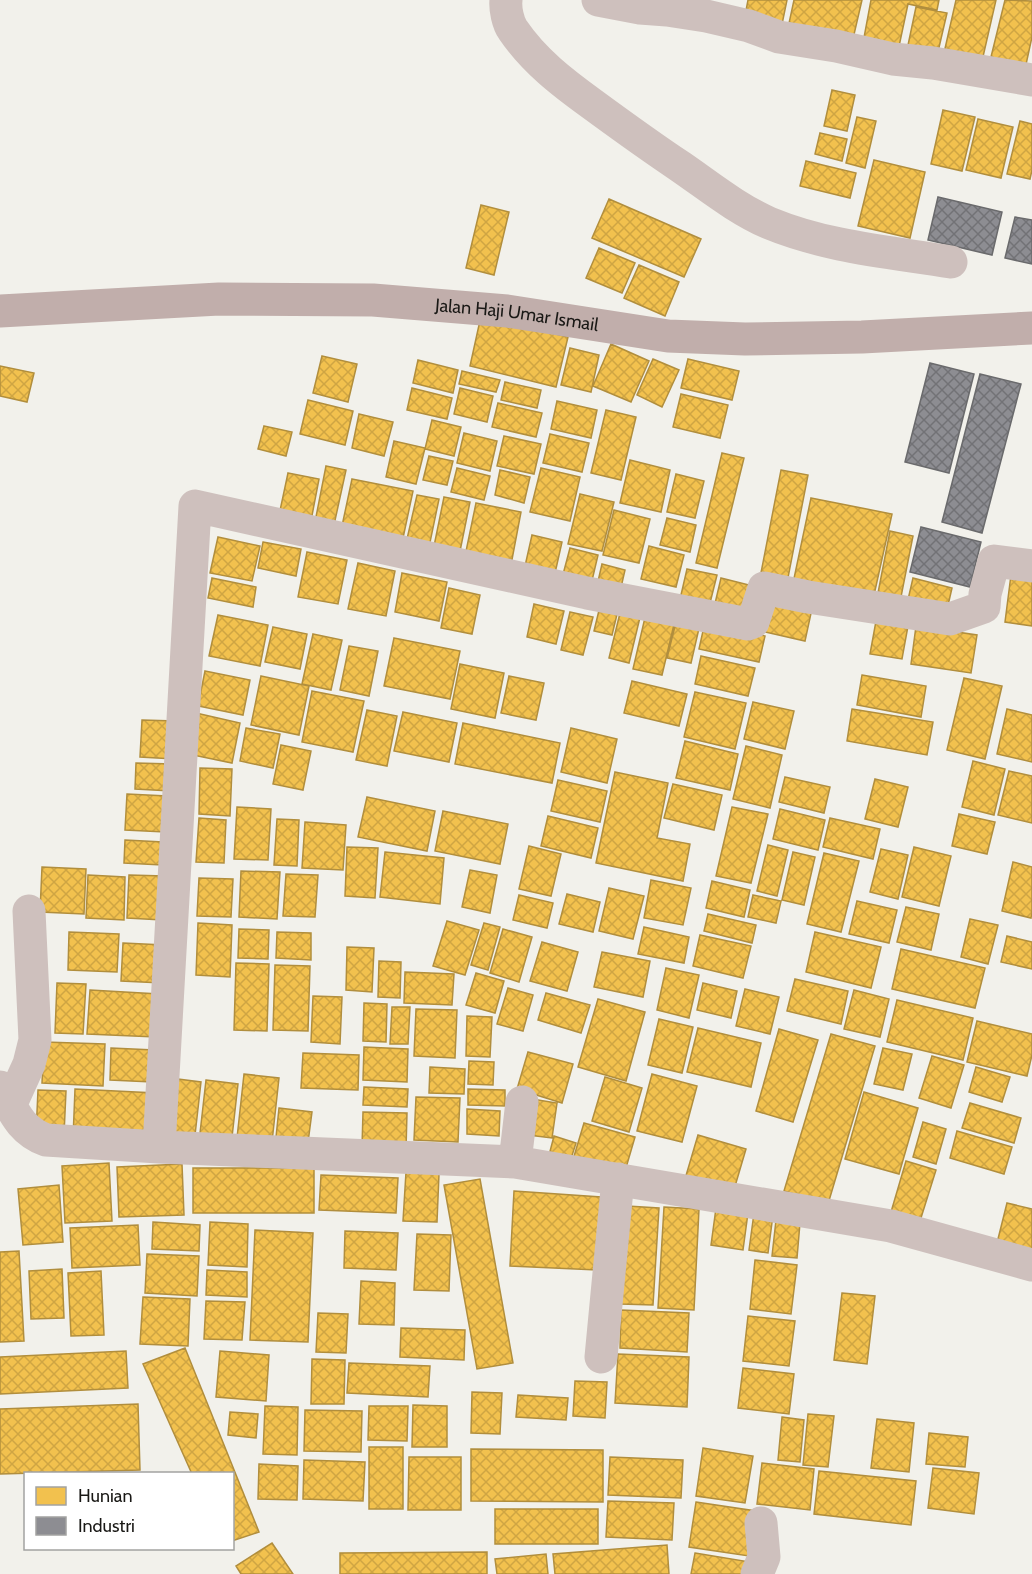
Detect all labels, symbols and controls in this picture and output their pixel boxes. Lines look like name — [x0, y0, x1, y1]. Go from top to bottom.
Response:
street label: Jalan Haji Umar Ismail — [433, 294, 601, 336]
legend — [24, 1472, 234, 1550]
text: Hunian — [78, 1485, 133, 1507]
text: Industri — [78, 1515, 135, 1537]

